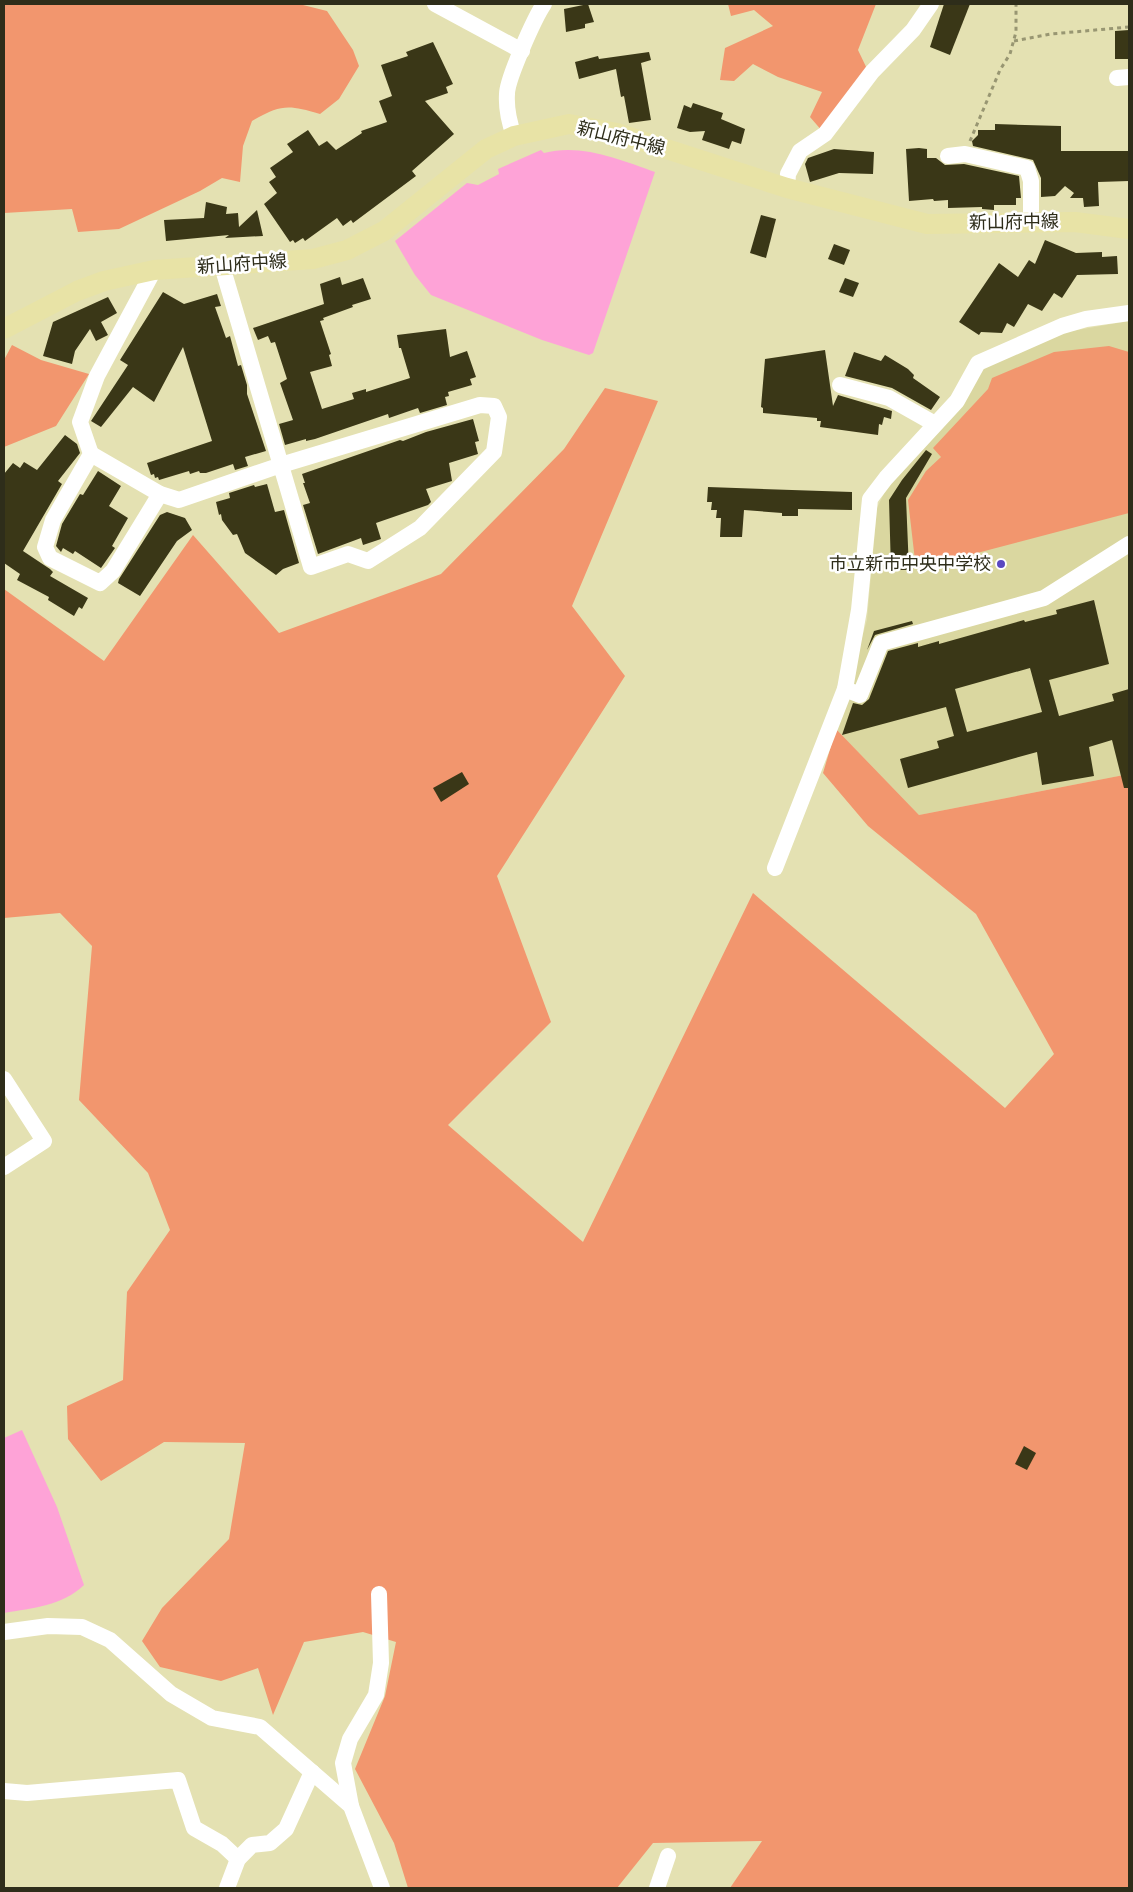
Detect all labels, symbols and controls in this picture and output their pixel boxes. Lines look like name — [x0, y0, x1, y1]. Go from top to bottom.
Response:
street label: 新山府中線 — [575, 116, 667, 160]
street label: 新山府中線 — [969, 210, 1059, 234]
street label: 新山府中線 — [196, 250, 288, 278]
place label: 市立新市中央中学校 — [829, 553, 991, 575]
marker: 市立新市中央中学校 — [995, 558, 1007, 570]

